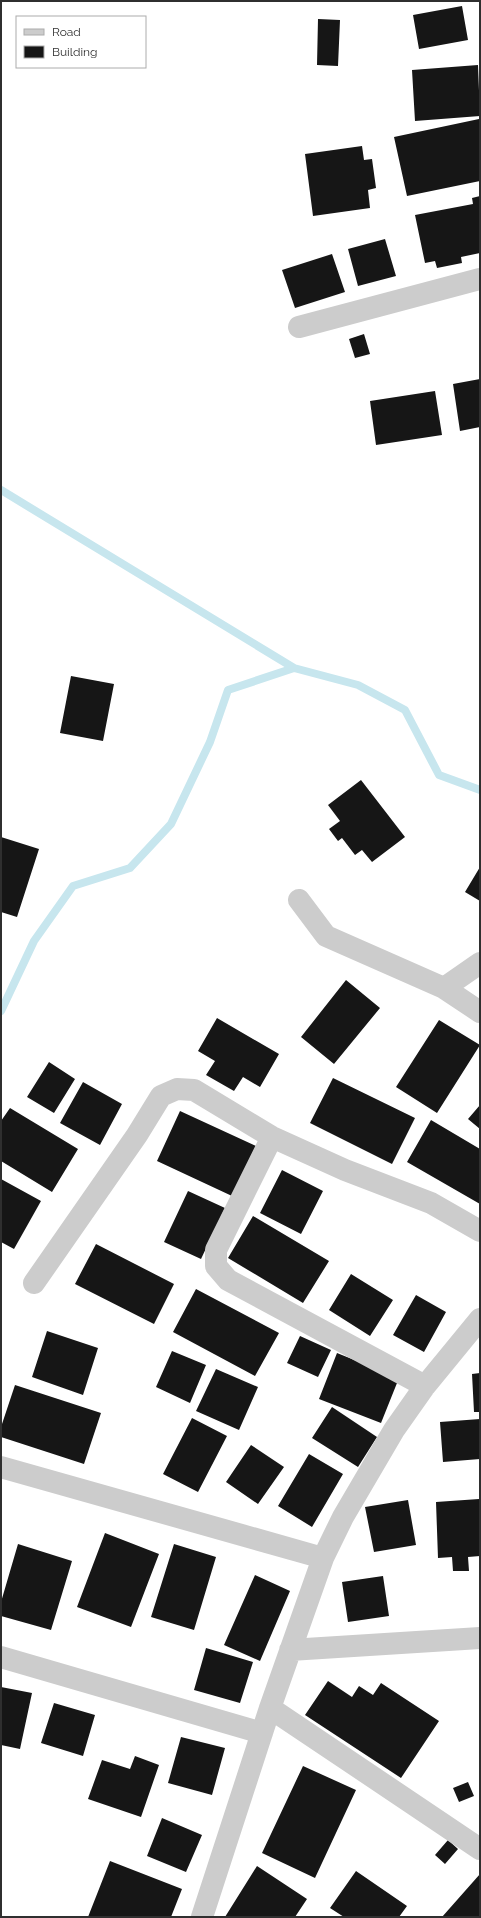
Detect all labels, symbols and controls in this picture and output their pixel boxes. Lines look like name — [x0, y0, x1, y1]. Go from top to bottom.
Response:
legend — [16, 16, 146, 68]
text: Road — [52, 25, 81, 39]
text: Building — [52, 45, 98, 59]

